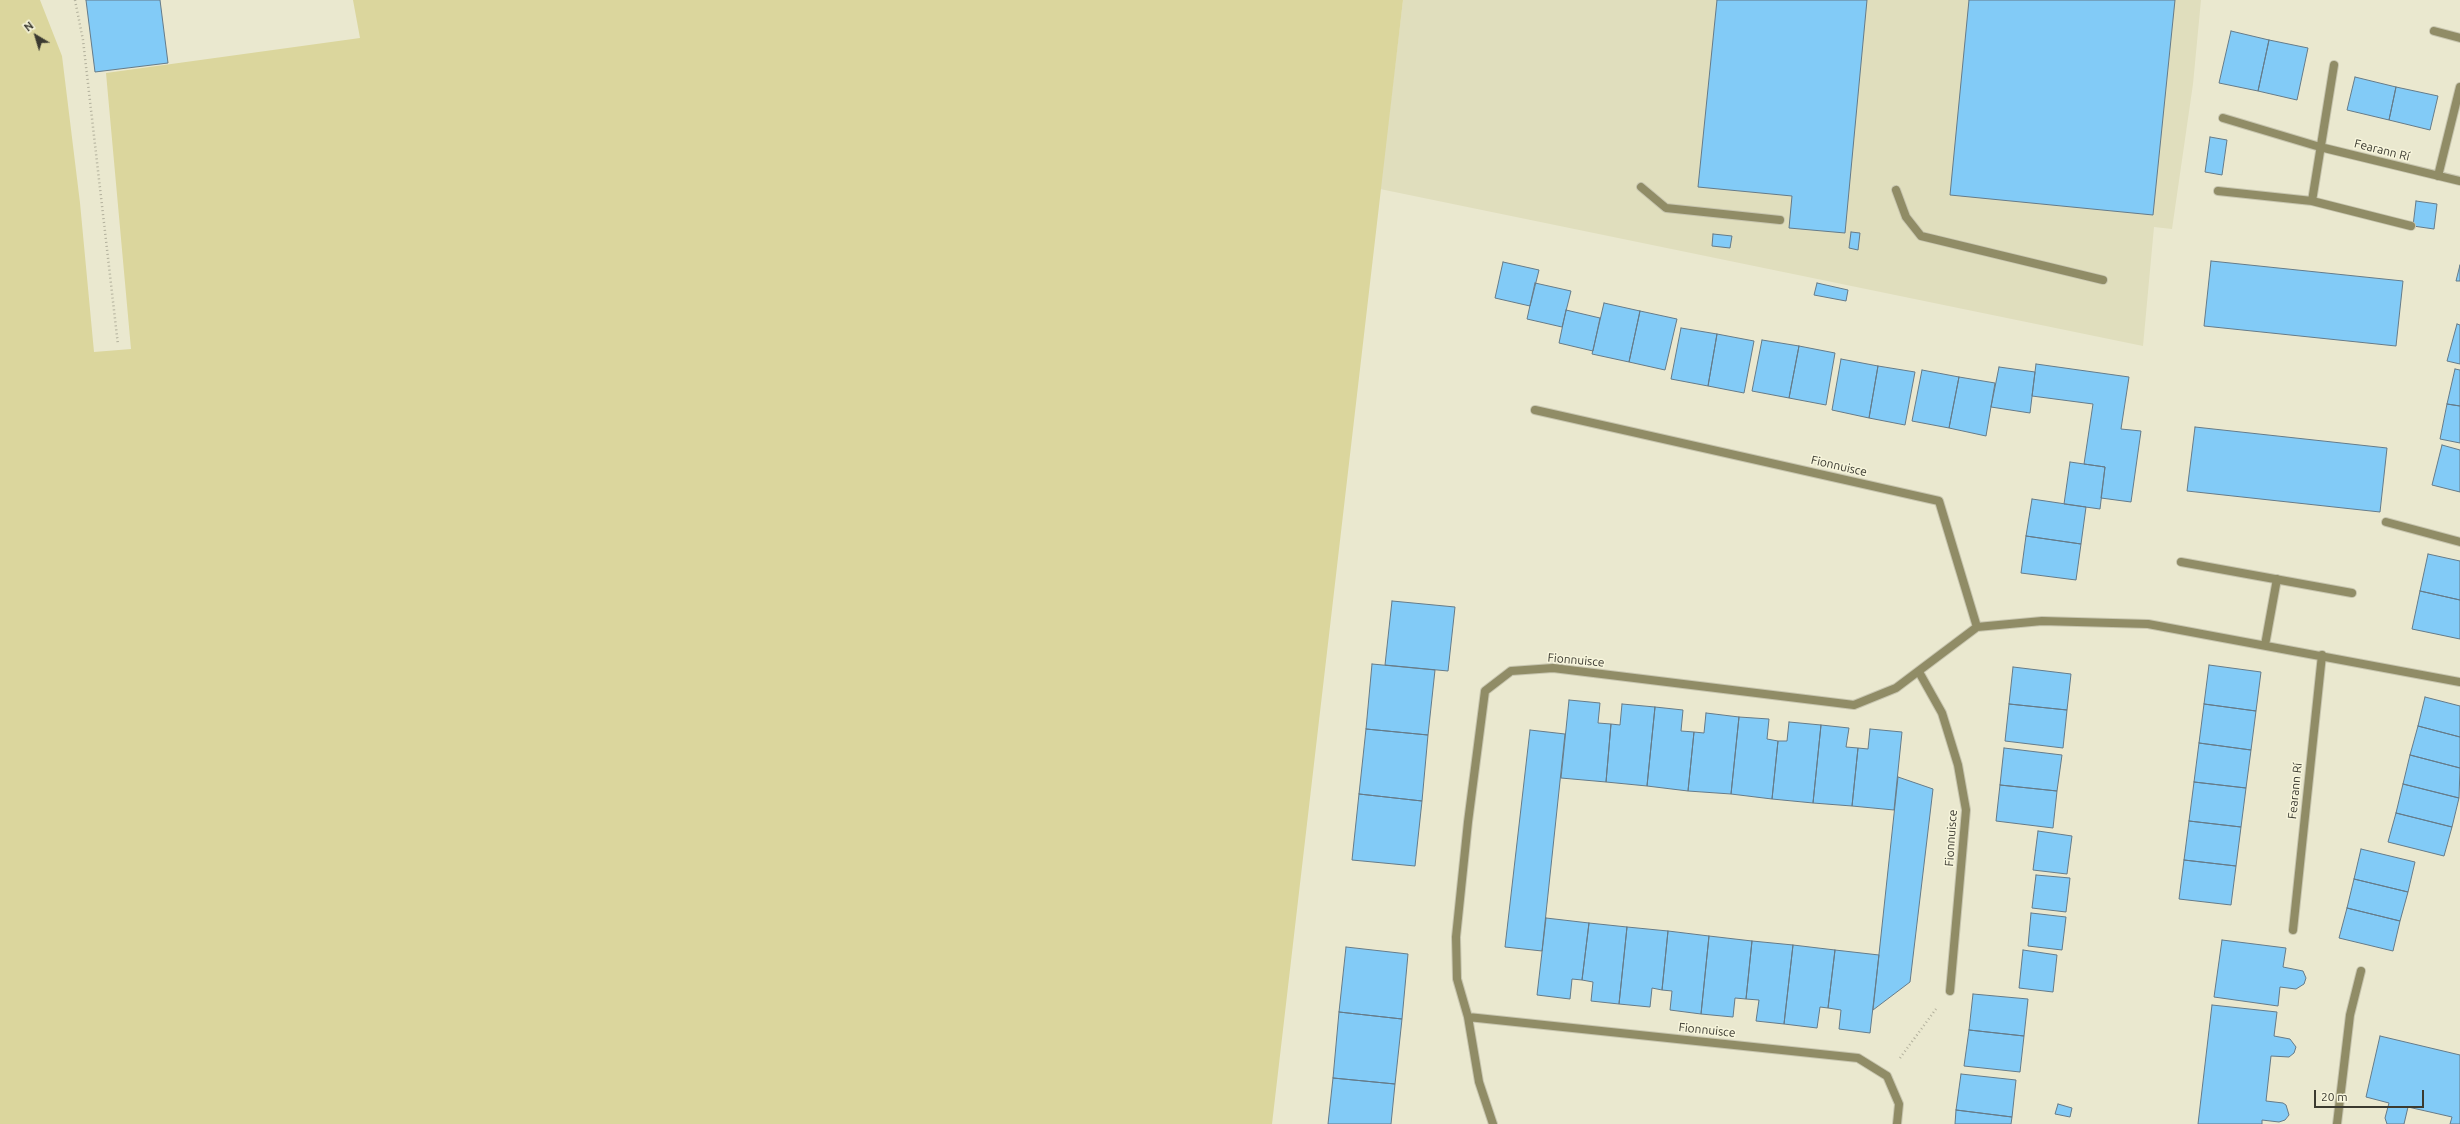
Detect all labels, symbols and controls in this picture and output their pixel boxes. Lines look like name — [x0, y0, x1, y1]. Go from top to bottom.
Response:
north arrow — [16, 16, 56, 56]
text: N — [22, 19, 36, 34]
street label: Fearann Rí — [2353, 136, 2411, 164]
street label: Fionnuisce — [1810, 453, 1868, 479]
street label: Fionnuisce — [1547, 650, 1605, 670]
street label: Fearann Rí — [2285, 762, 2305, 820]
street label: Fionnuisce — [1942, 809, 1960, 867]
street label: Fionnuisce — [1678, 1020, 1736, 1040]
scale bar — [2316, 1082, 2426, 1108]
text: 20 m — [2321, 1090, 2348, 1103]

